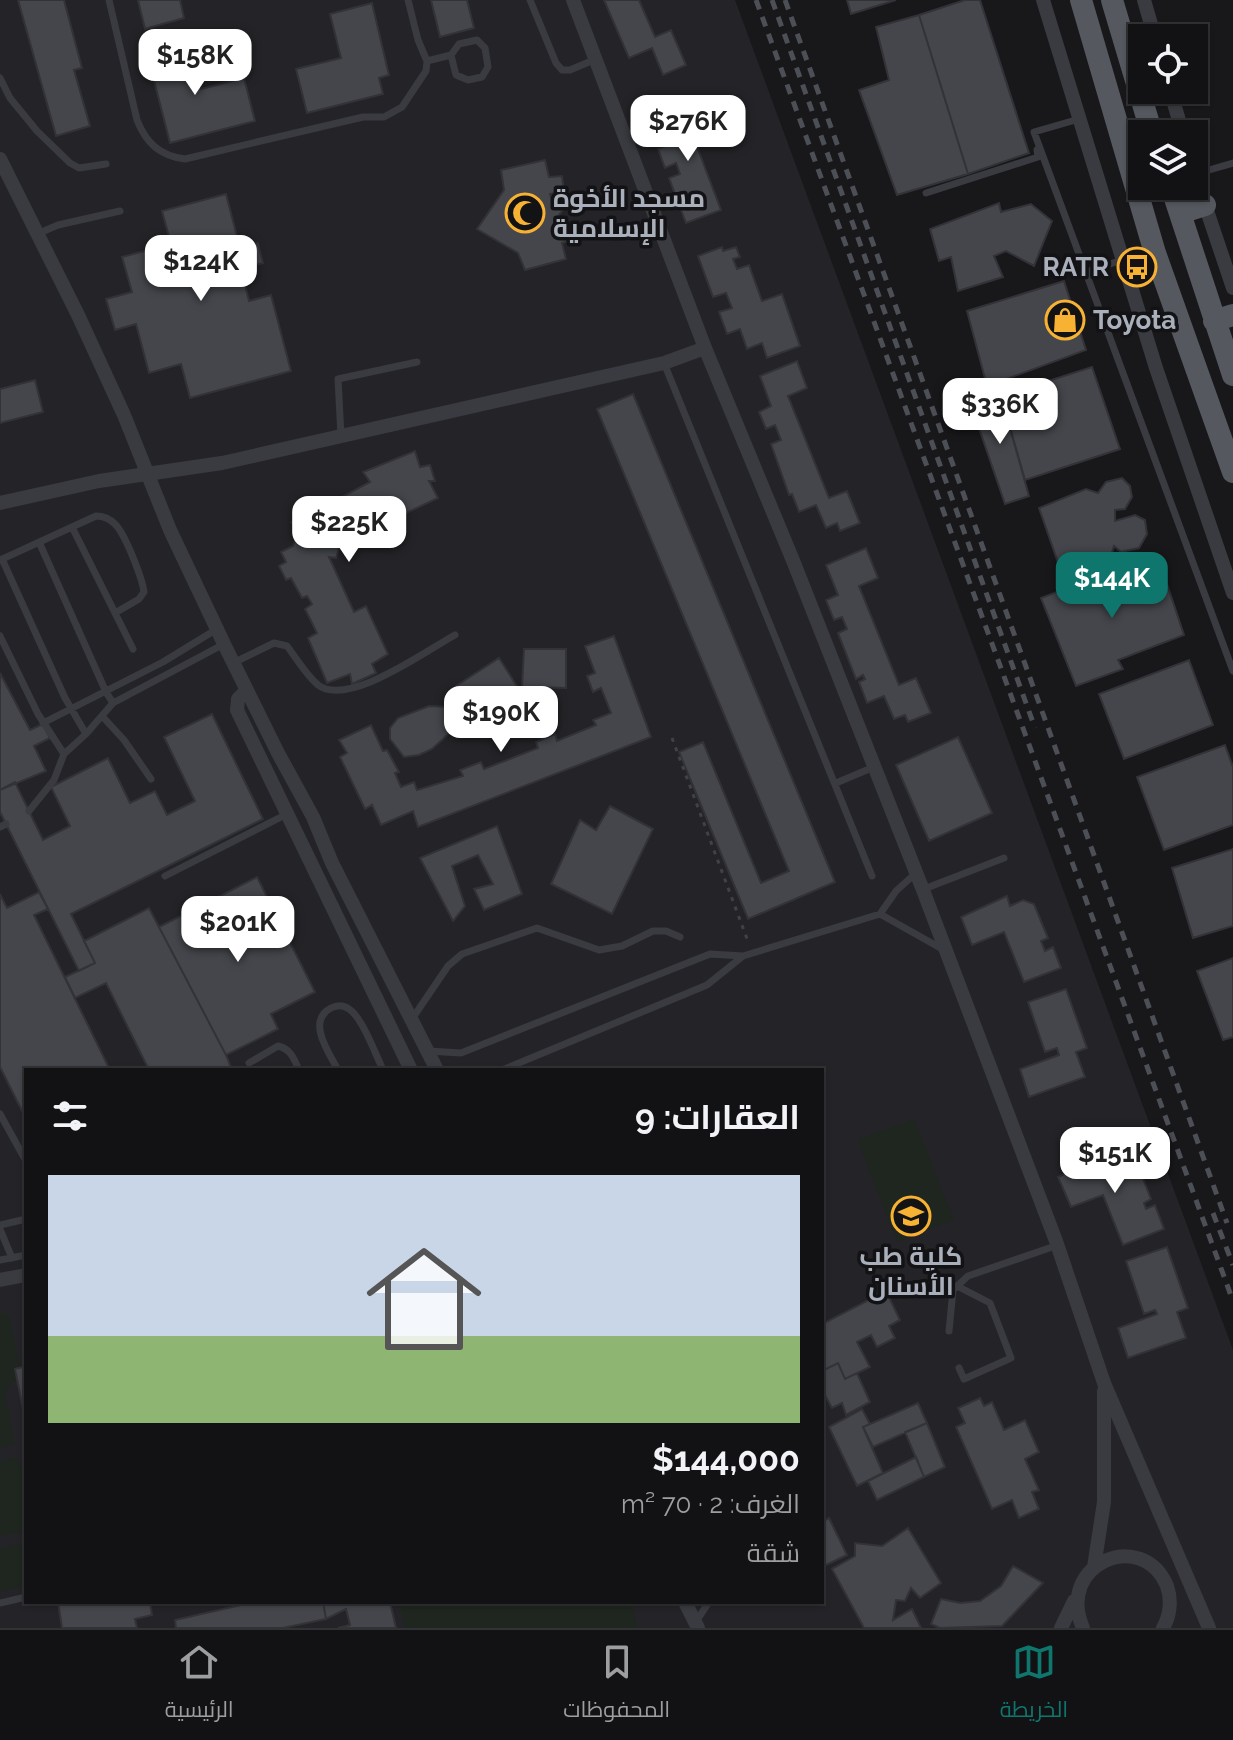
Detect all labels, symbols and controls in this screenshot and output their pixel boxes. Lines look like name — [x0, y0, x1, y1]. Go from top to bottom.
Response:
map controls — [1128, 24, 1208, 200]
button: locate — [1128, 24, 1208, 104]
pin: $158K — [139, 29, 251, 97]
text: $158K — [157, 40, 233, 70]
pin: $276K — [632, 95, 744, 163]
text: $276K — [649, 106, 727, 136]
button: layers — [1128, 120, 1208, 200]
place label: مسجد الأخوة الإسلامية — [553, 183, 705, 245]
mosque icon: مسجد الأخوة الإسلامية — [504, 192, 546, 234]
pin: $124K — [145, 235, 257, 303]
text: $124K — [163, 246, 239, 276]
bus stop icon: RATR — [1116, 246, 1158, 288]
place label: RATR — [1043, 252, 1109, 282]
shop icon: Toyota — [1044, 299, 1086, 341]
place label: Toyota — [1093, 305, 1176, 335]
pin: $336K — [944, 378, 1056, 446]
text: $336K — [961, 389, 1039, 419]
pin: $225K — [293, 496, 405, 564]
text: $225K — [310, 507, 388, 537]
pin: $144K — [1056, 552, 1168, 620]
text: $144K — [1074, 563, 1150, 593]
pin: $190K — [445, 686, 557, 754]
text: $190K — [462, 697, 540, 727]
pin: $201K — [182, 896, 294, 964]
text: $201K — [199, 907, 277, 937]
icon: filters — [48, 1094, 92, 1138]
text: العقارات: 9 — [635, 1097, 800, 1137]
pin: $151K — [1059, 1127, 1171, 1195]
text: $151K — [1078, 1138, 1152, 1168]
school or university icon: كلية طب الأسنان — [890, 1195, 932, 1237]
icon: home — [352, 1227, 496, 1371]
place label: كلية طب الأسنان — [860, 1241, 962, 1301]
text: $144,000 — [652, 1439, 800, 1479]
text: الغرف: 2 · 70 m² — [621, 1489, 800, 1519]
text: شقة — [747, 1538, 800, 1568]
tab: الرئيسية — [165, 1640, 234, 1730]
tab: المحفوظات — [563, 1640, 670, 1730]
tab: الخريطة — [1000, 1640, 1068, 1730]

